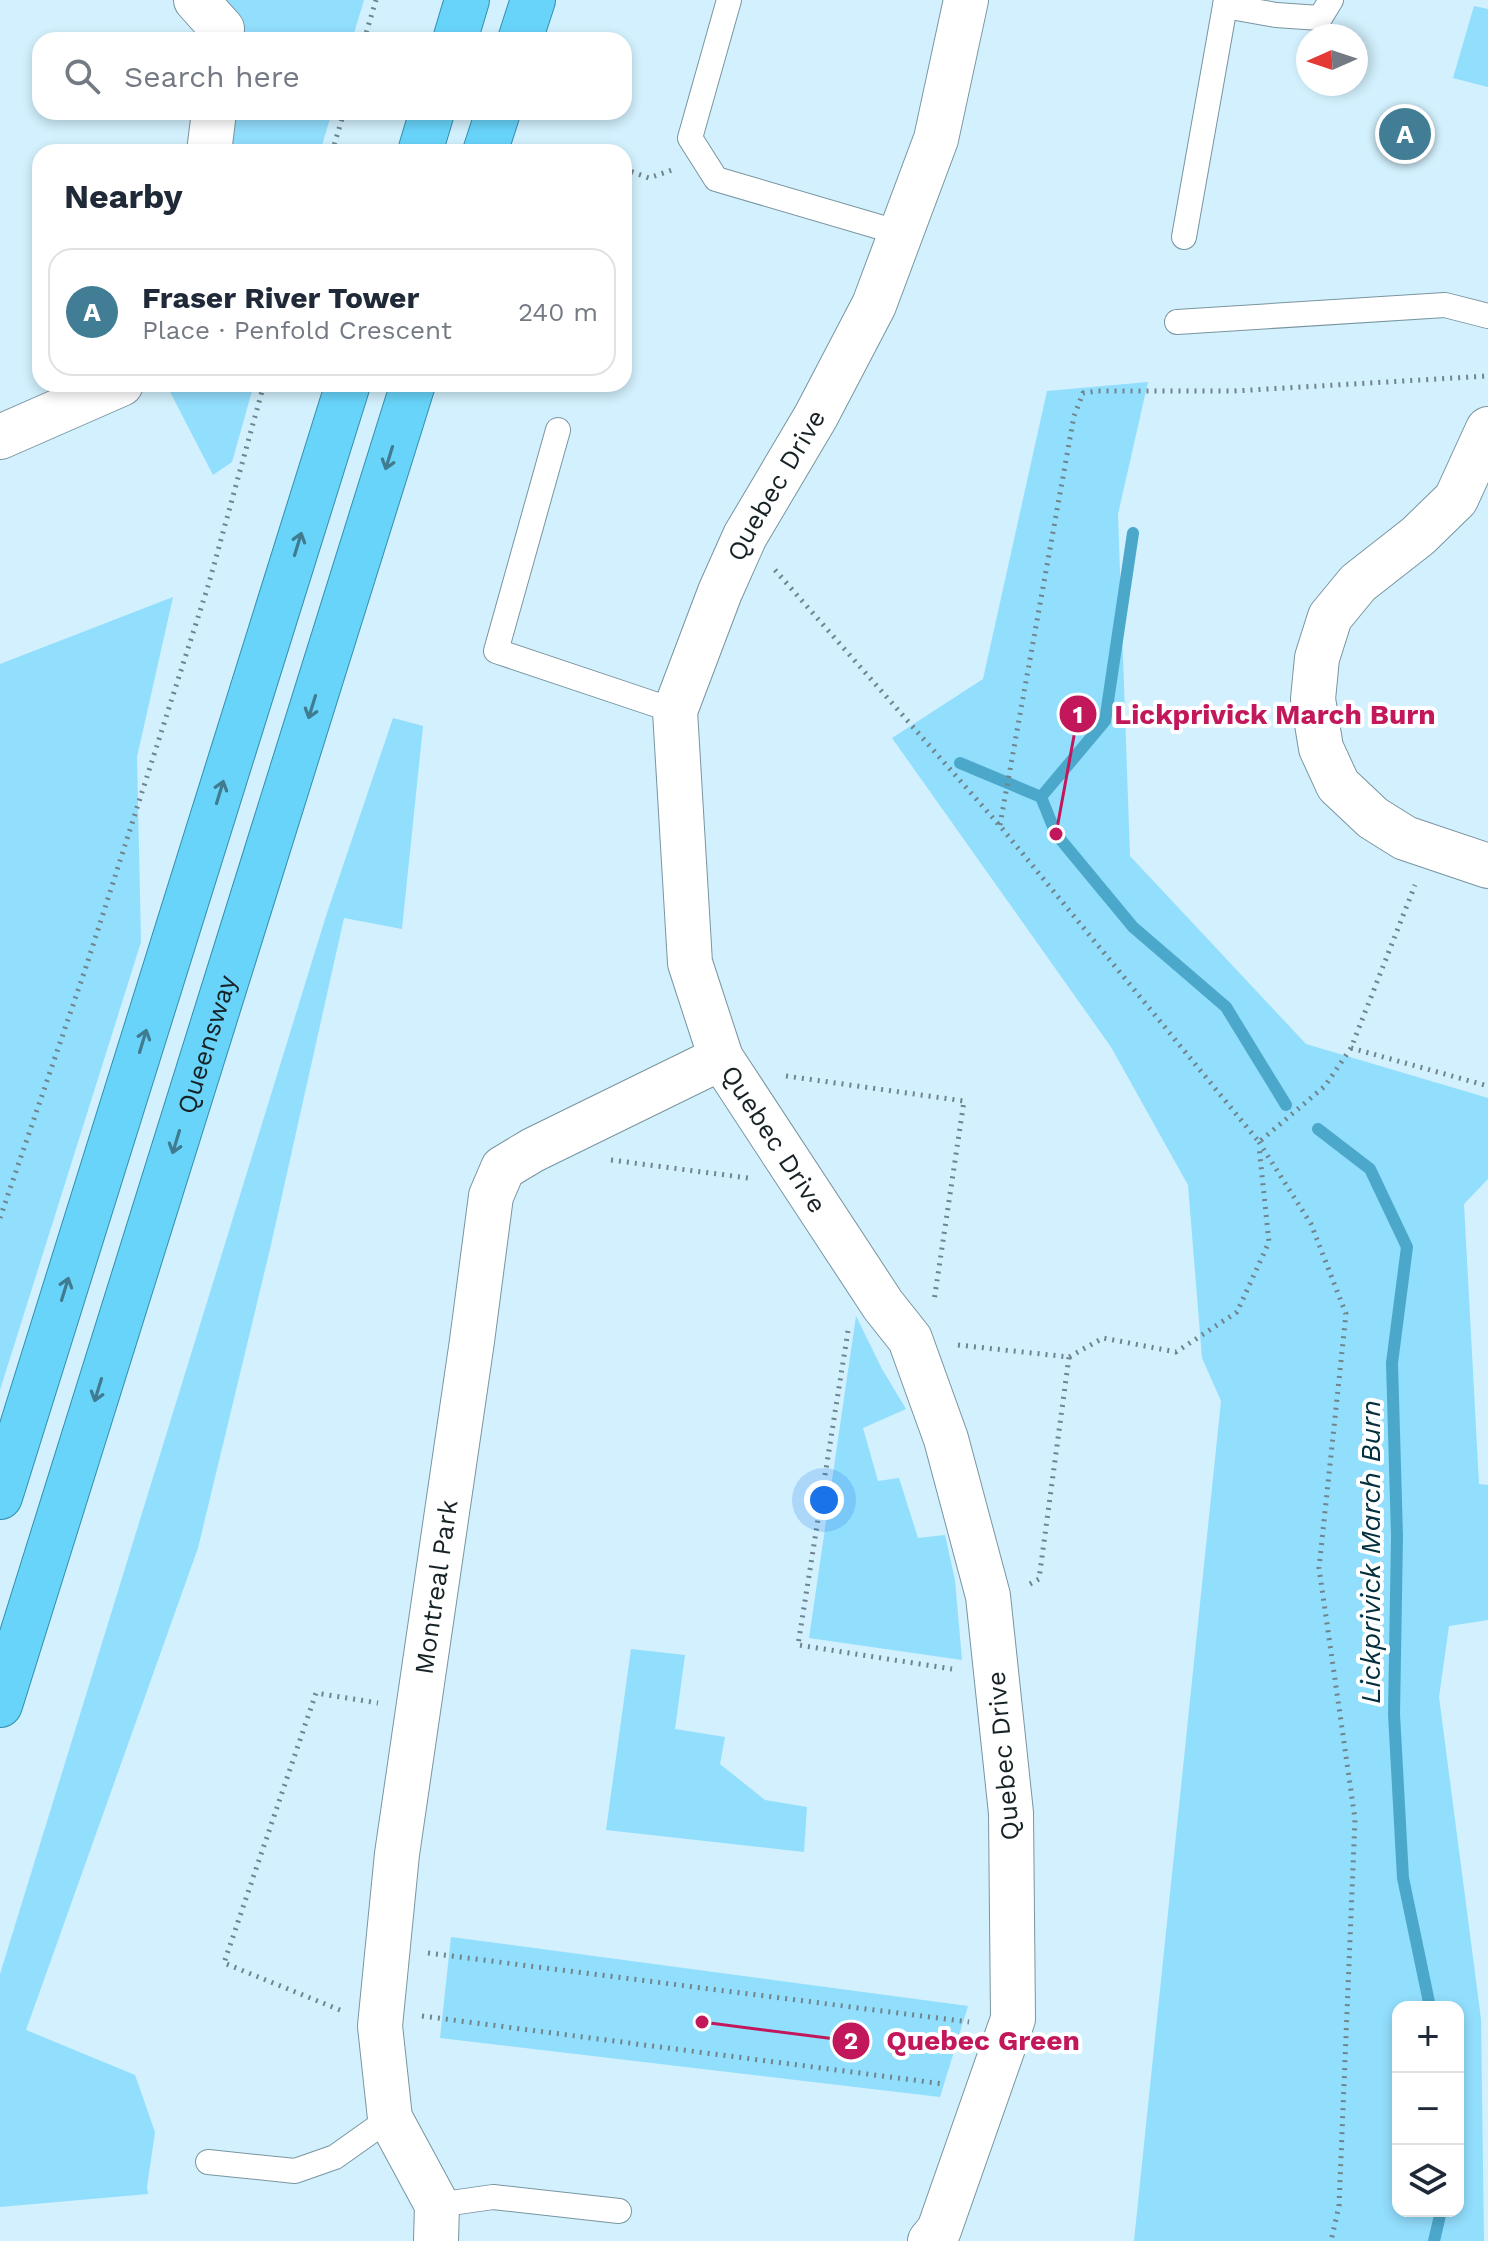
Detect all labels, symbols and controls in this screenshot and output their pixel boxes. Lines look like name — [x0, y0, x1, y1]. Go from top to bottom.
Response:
north arrow — [1296, 24, 1368, 96]
search box — [32, 32, 632, 120]
icon: search — [60, 54, 104, 98]
text: Search here — [124, 59, 300, 94]
pin: A — [1379, 104, 1431, 164]
text: Nearby — [64, 176, 183, 216]
text: Fraser River Tower — [142, 280, 419, 315]
text: A — [83, 297, 101, 327]
text: 240 m — [518, 297, 598, 327]
text: Place · Penfold Crescent — [142, 315, 452, 345]
street label: Quebec Drive — [721, 404, 831, 565]
one-way arrow — [381, 446, 396, 471]
one-way arrow — [291, 532, 306, 558]
callout: Lickprivick March Burn — [1058, 688, 1452, 740]
one-way arrow — [304, 693, 319, 719]
text: Lickprivick March Burn — [1114, 698, 1436, 731]
text: 1 — [1073, 701, 1083, 729]
one-way arrow — [213, 780, 228, 806]
street label: Queensway — [171, 971, 242, 1117]
one-way arrow — [136, 1028, 151, 1053]
street label: Quebec Drive — [715, 1060, 833, 1218]
one-way arrow — [168, 1129, 182, 1154]
one-way arrow — [58, 1276, 73, 1302]
one-way arrow — [90, 1377, 105, 1402]
water label: Lickprivick March Burn — [1354, 1400, 1387, 1704]
your location — [804, 1480, 844, 1520]
street label: Montreal Park — [408, 1497, 464, 1676]
street label: Quebec Drive — [981, 1670, 1025, 1842]
map controls — [1392, 2001, 1464, 2217]
button: + — [1392, 2001, 1464, 2073]
callout: Quebec Green — [831, 2015, 1096, 2067]
text: Quebec Green — [886, 2024, 1080, 2057]
text: 2 — [844, 2027, 858, 2055]
button: − — [1392, 2073, 1464, 2145]
button: layers — [1392, 2145, 1464, 2217]

